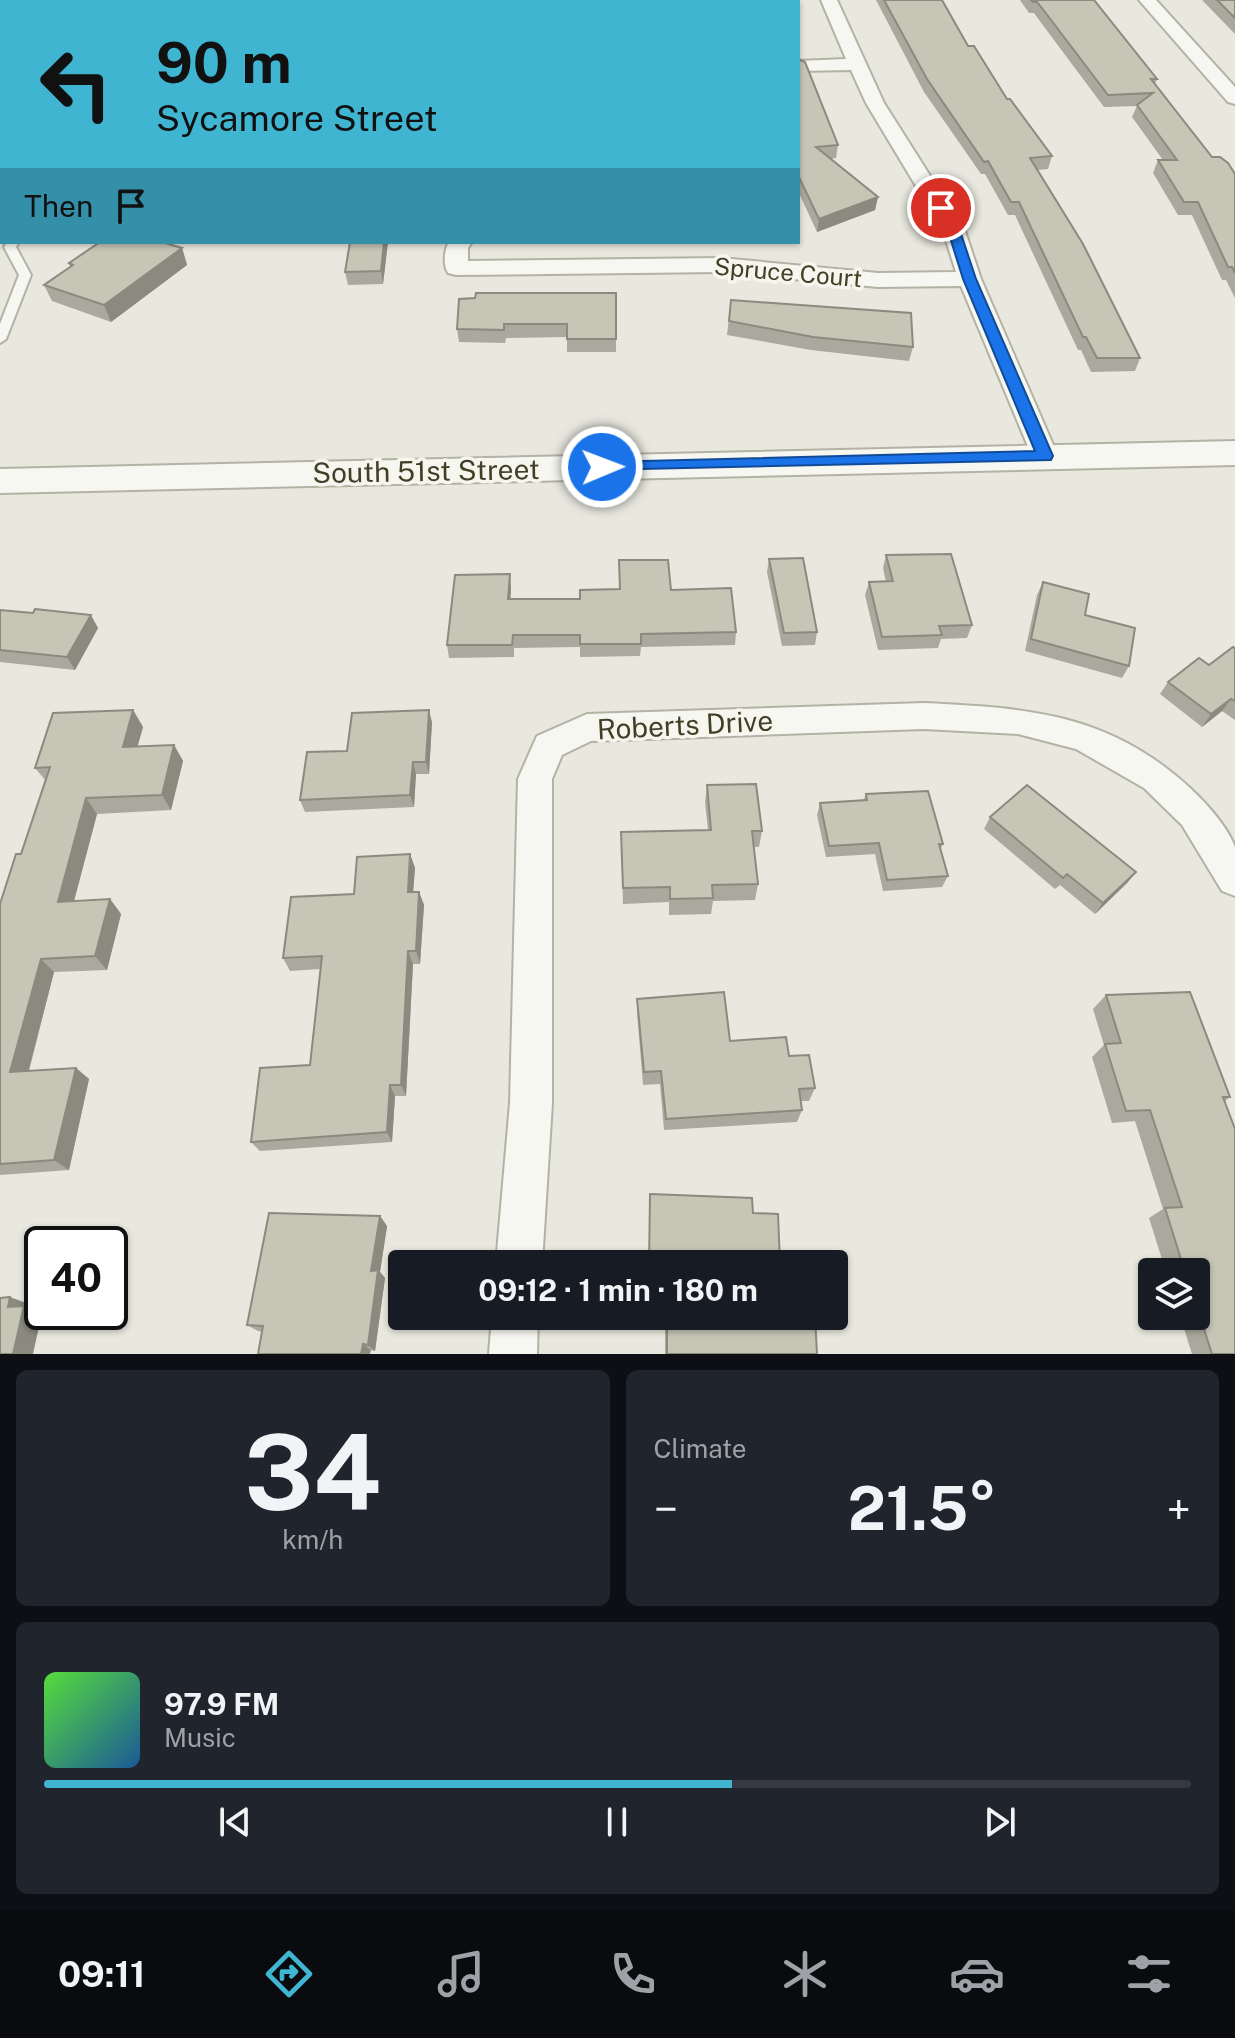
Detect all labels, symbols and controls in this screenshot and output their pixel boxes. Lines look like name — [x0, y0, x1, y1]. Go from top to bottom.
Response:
text: 90 m — [156, 30, 292, 96]
icon: left — [24, 32, 128, 136]
text: Sycamore Street — [156, 97, 438, 139]
pin — [907, 174, 975, 242]
icon: arrive — [109, 184, 153, 228]
icon: arrive — [919, 186, 963, 230]
text: Then — [24, 188, 93, 224]
street label: Spruce Court — [713, 252, 863, 292]
position arrow — [560, 425, 644, 509]
street label: South 51st Street — [312, 452, 540, 489]
street label: Roberts Drive — [596, 703, 774, 746]
speed limit sign: 40 — [24, 1226, 128, 1330]
map controls — [1138, 1258, 1210, 1330]
button: layers — [1138, 1258, 1210, 1330]
text: 09:12 · 1 min · 180 m — [478, 1272, 758, 1308]
text: 34 — [244, 1411, 381, 1533]
text: Climate — [654, 1433, 747, 1464]
text: 21.5° — [848, 1473, 997, 1544]
text: − — [654, 1483, 678, 1535]
text: + — [1167, 1483, 1191, 1535]
text: km/h — [282, 1524, 343, 1555]
text: 97.9 FM — [164, 1686, 279, 1722]
text: Music — [164, 1722, 236, 1753]
icon: previous — [213, 1800, 257, 1844]
icon: pause — [595, 1800, 639, 1844]
icon: next — [978, 1800, 1022, 1844]
icon: directions — [261, 1946, 317, 2002]
icon: music — [433, 1946, 489, 2002]
icon: phone — [605, 1946, 661, 2002]
icon: climate — [777, 1946, 833, 2002]
icon: car — [949, 1946, 1005, 2002]
icon: filters — [1121, 1946, 1177, 2002]
text: 09:11 — [58, 1953, 145, 1995]

